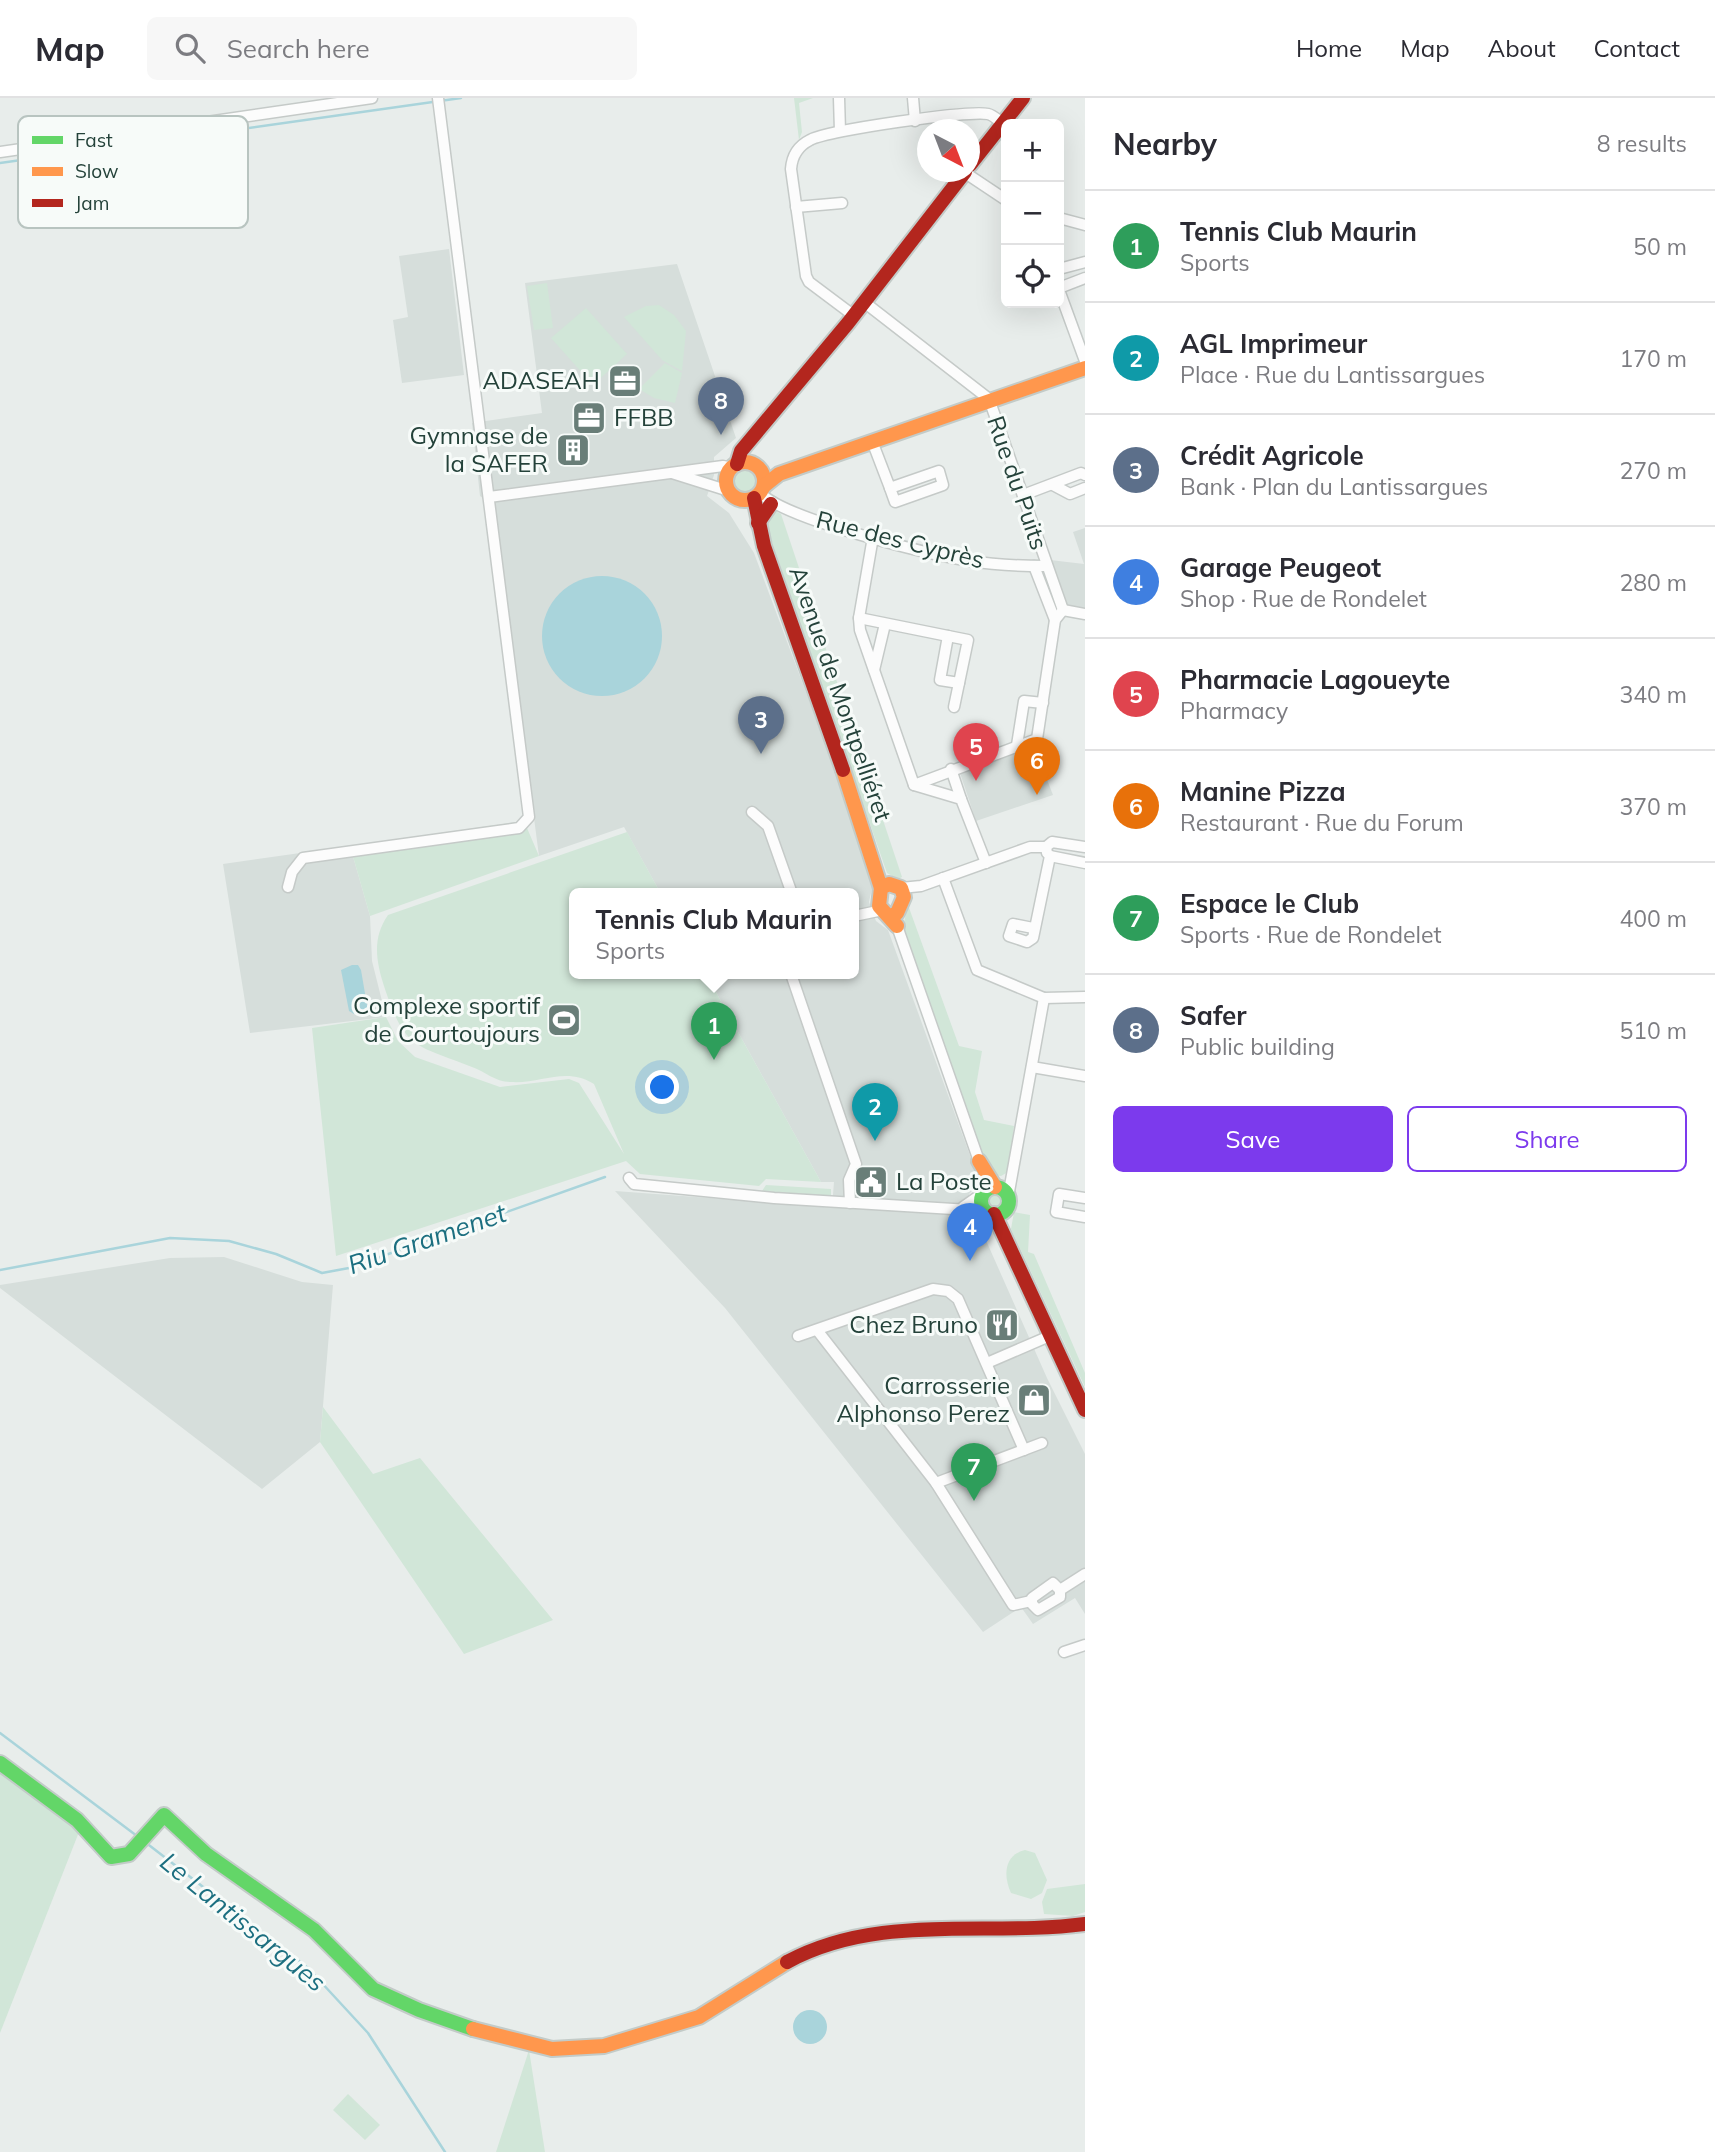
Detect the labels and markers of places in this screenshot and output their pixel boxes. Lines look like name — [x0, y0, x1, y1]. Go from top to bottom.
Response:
office icon: ADASEAH — [606, 362, 644, 400]
place label: ADASEAH — [482, 365, 600, 395]
pin: 8 — [698, 377, 744, 435]
office icon: FFBB — [570, 399, 608, 437]
place label: FFBB — [614, 402, 674, 432]
place label: Gymnase de la SAFER — [409, 420, 548, 478]
building icon: Gymnase de la SAFER — [554, 431, 592, 469]
pin: 3 — [738, 696, 784, 754]
pin: 5 — [953, 723, 999, 781]
pin: 6 — [1014, 737, 1060, 795]
place label: Complexe sportif de Courtoujours — [353, 990, 541, 1048]
sports icon: Complexe sportif de Courtoujours — [545, 1001, 583, 1039]
pin: 1 — [691, 1002, 737, 1060]
pin: 2 — [852, 1083, 898, 1141]
public building icon: La Poste — [852, 1163, 890, 1201]
place label: La Poste — [896, 1166, 992, 1196]
pin: 4 — [947, 1203, 993, 1261]
restaurant icon: Chez Bruno — [983, 1306, 1021, 1344]
place label: Chez Bruno — [849, 1309, 978, 1339]
place label: Carrosserie Alphonso Perez — [836, 1370, 1010, 1428]
shop icon: Carrosserie Alphonso Perez — [1015, 1381, 1053, 1419]
pin: 7 — [951, 1443, 997, 1501]

